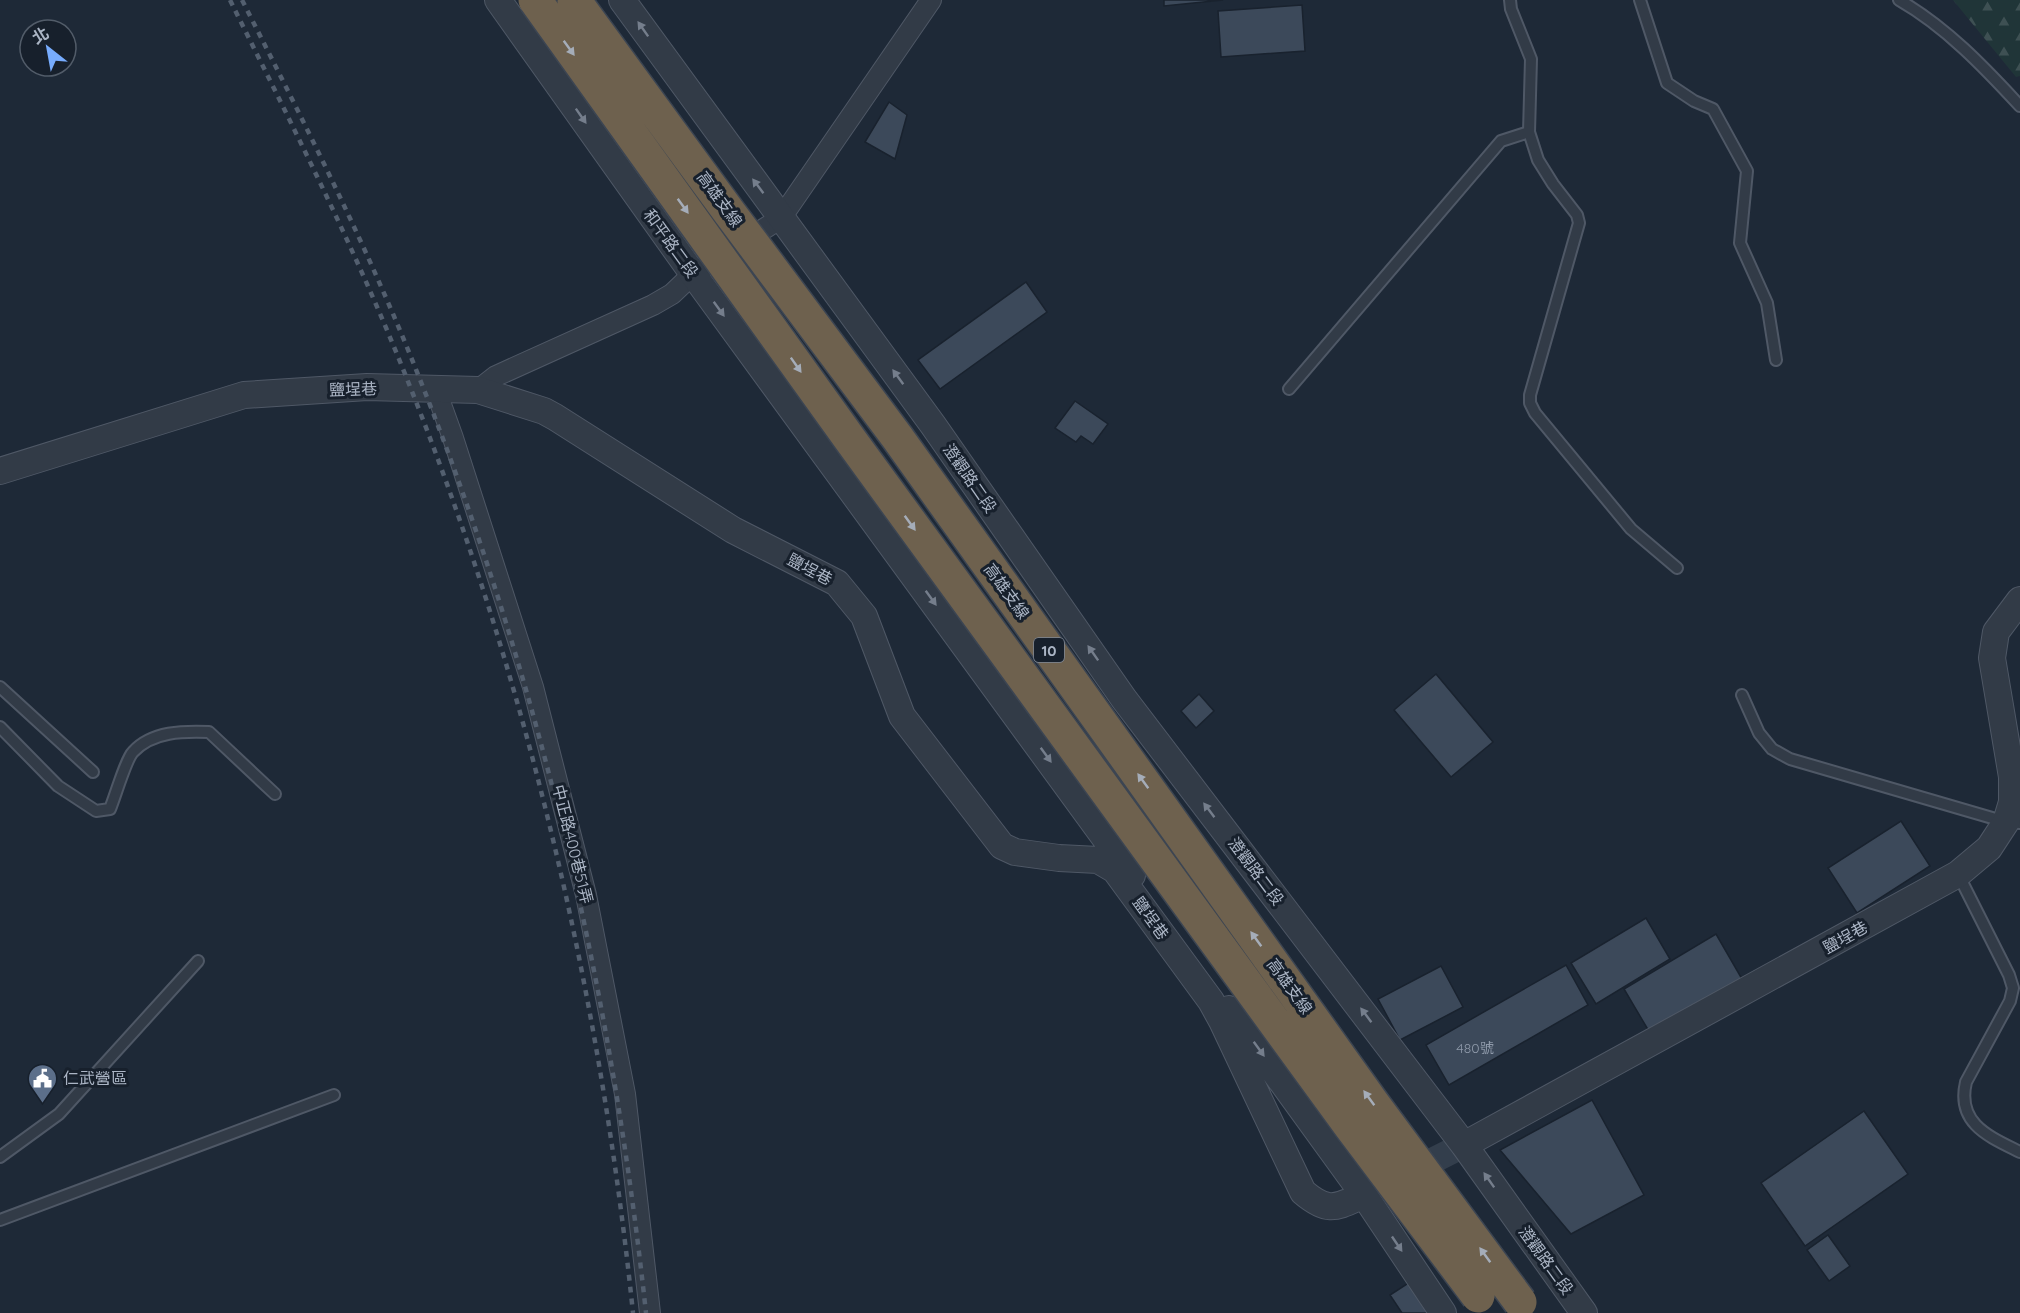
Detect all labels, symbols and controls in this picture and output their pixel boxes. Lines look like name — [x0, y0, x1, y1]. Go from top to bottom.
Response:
north arrow — [18, 18, 78, 78]
one-way arrow — [637, 21, 649, 37]
text: 北 — [28, 22, 52, 48]
one-way arrow — [563, 40, 575, 56]
one-way arrow — [574, 109, 586, 124]
street label: 高雄支線 — [693, 167, 747, 231]
one-way arrow — [752, 179, 764, 195]
one-way arrow — [677, 198, 689, 213]
street label: 和平路二段 — [639, 205, 703, 281]
one-way arrow — [712, 301, 724, 316]
one-way arrow — [790, 357, 802, 372]
one-way arrow — [892, 370, 904, 386]
street label: 鹽埕巷 — [329, 378, 377, 400]
street label: 澄觀路二段 — [939, 439, 1001, 517]
one-way arrow — [904, 515, 916, 530]
street label: 鹽埕巷 — [784, 549, 836, 589]
street label: 高雄支線 — [980, 559, 1034, 623]
one-way arrow — [924, 590, 936, 605]
road number: 10 — [1034, 638, 1064, 662]
one-way arrow — [1087, 646, 1099, 662]
one-way arrow — [1040, 747, 1052, 763]
one-way arrow — [1137, 773, 1149, 788]
street label: 中正路400巷51弄 — [549, 782, 597, 906]
one-way arrow — [1204, 802, 1216, 817]
street label: 澄觀路二段 — [1224, 833, 1288, 909]
street label: 鹽埕巷 — [1129, 893, 1173, 943]
street label: 鹽埕巷 — [1819, 917, 1871, 957]
one-way arrow — [1250, 932, 1262, 948]
street label: 高雄支線 — [1263, 954, 1317, 1018]
one-way arrow — [1359, 1007, 1372, 1023]
house number: 480號 — [1456, 1039, 1494, 1057]
one-way arrow — [1252, 1042, 1264, 1057]
public building icon: 仁武營區 — [26, 1062, 58, 1104]
place label: 仁武營區 — [63, 1068, 127, 1088]
one-way arrow — [1364, 1090, 1376, 1105]
one-way arrow — [1483, 1173, 1495, 1189]
street label: 澄觀路二段 — [1514, 1222, 1578, 1298]
one-way arrow — [1391, 1236, 1402, 1252]
one-way arrow — [1479, 1247, 1491, 1263]

